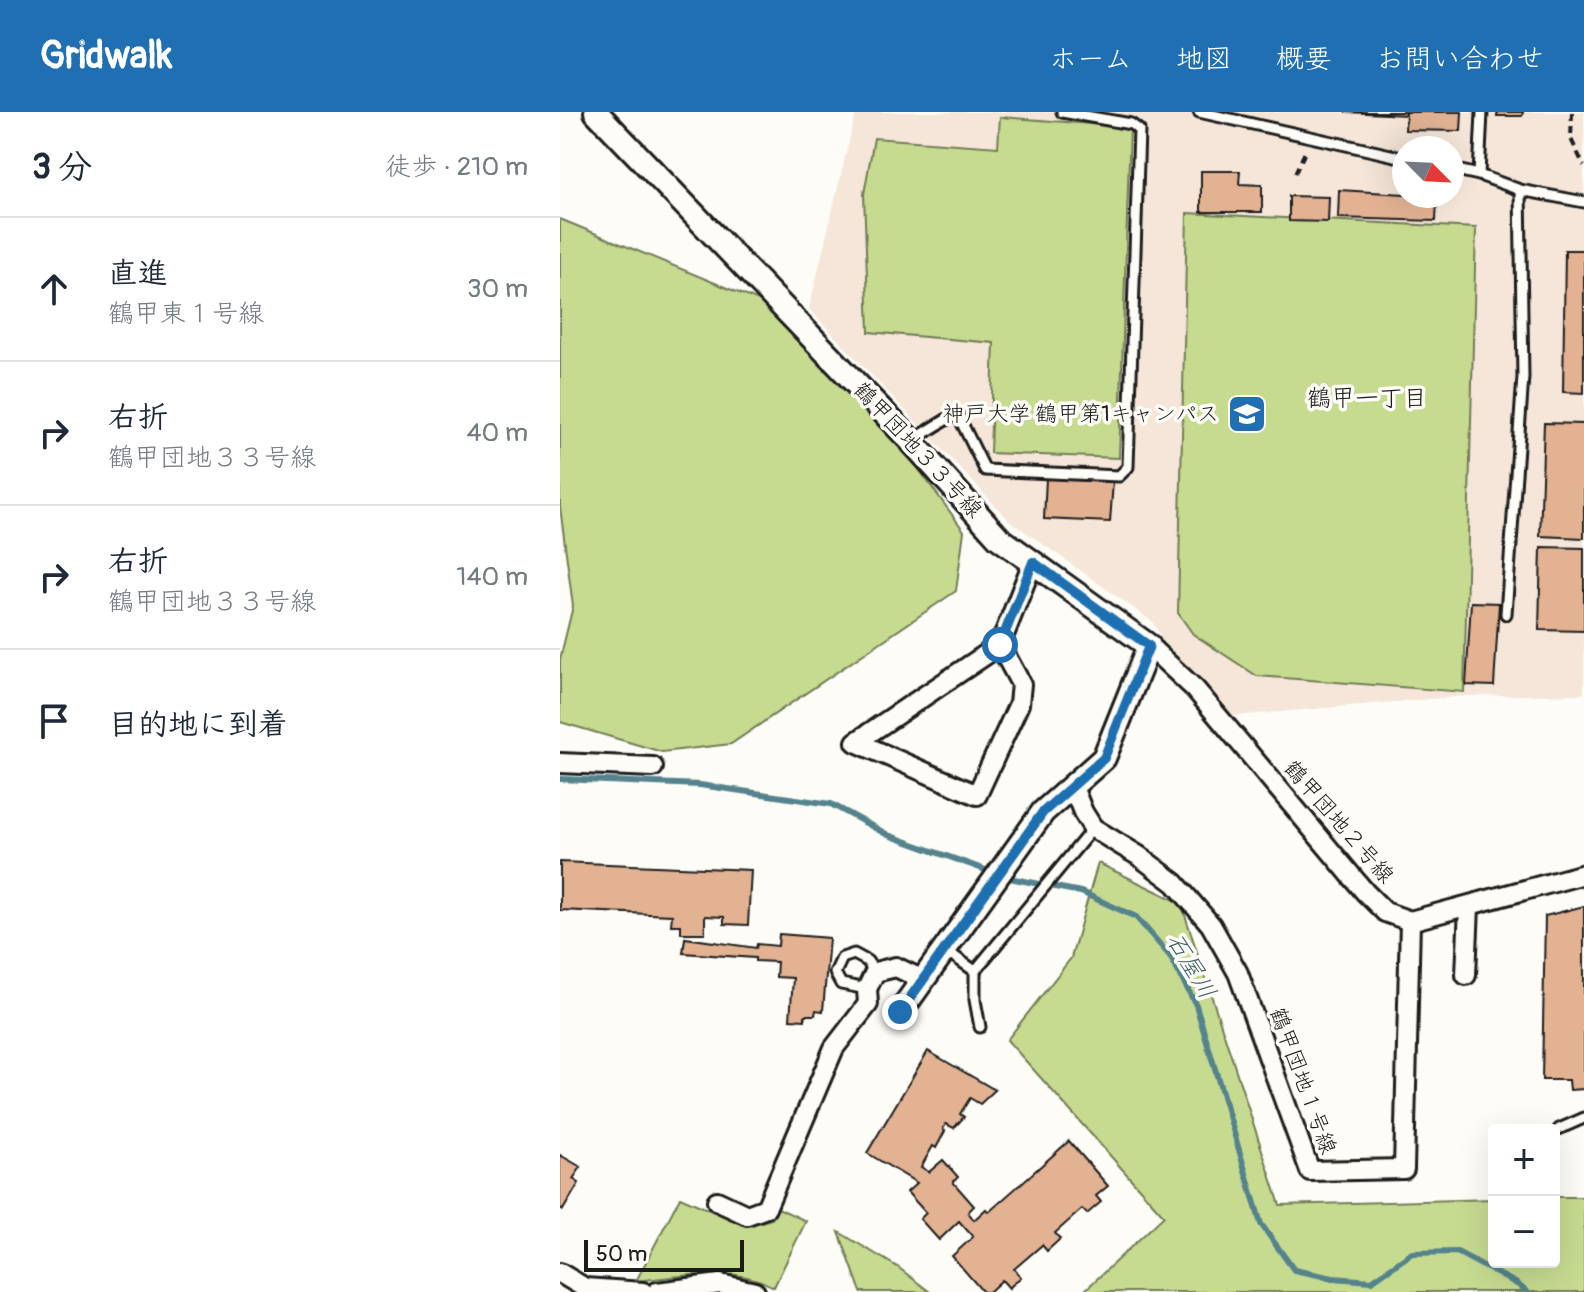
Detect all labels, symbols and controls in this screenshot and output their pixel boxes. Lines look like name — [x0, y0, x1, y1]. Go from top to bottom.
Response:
text: Gridwalk — [40, 32, 172, 80]
text: ホーム — [1049, 42, 1132, 77]
text: 地図 — [1176, 42, 1232, 77]
text: 概要 — [1276, 42, 1332, 77]
text: お問い合わせ — [1376, 42, 1544, 77]
north arrow — [1392, 136, 1464, 208]
text: 3 分 — [32, 146, 92, 189]
text: 徒歩 · 210 m — [385, 151, 528, 183]
text: 直進 — [108, 255, 168, 292]
icon: ahead — [32, 267, 76, 311]
text: 30 m — [467, 273, 528, 305]
text: 鶴甲東１号線 — [108, 298, 264, 330]
street label: 鶴甲団地３３号線 — [848, 376, 988, 524]
district label: 鶴甲一丁目 — [1307, 384, 1427, 413]
school or university icon: 神戸大学 鶴甲第1キャンパス — [1226, 393, 1268, 435]
text: 右折 — [108, 399, 168, 436]
place label: 神戸大学 鶴甲第1キャンパス — [943, 400, 1219, 428]
icon: right — [32, 411, 76, 455]
text: 40 m — [466, 417, 528, 449]
text: 鶴甲団地３３号線 — [108, 442, 316, 474]
text: 右折 — [108, 543, 168, 580]
icon: right — [32, 555, 76, 599]
text: 140 m — [456, 561, 528, 593]
text: 鶴甲団地３３号線 — [108, 586, 316, 618]
route start — [982, 627, 1018, 663]
icon: arrive — [32, 699, 76, 743]
text: 目的地に到着 — [108, 706, 288, 743]
street label: 鶴甲団地２号線 — [1278, 755, 1400, 889]
water label: 石屋川 — [1160, 928, 1222, 1004]
route end — [882, 994, 918, 1030]
street label: 鶴甲団地１号線 — [1264, 1004, 1342, 1158]
map controls — [1488, 1124, 1560, 1268]
button: + — [1488, 1124, 1560, 1196]
button: − — [1488, 1196, 1560, 1268]
scale bar — [584, 1236, 744, 1272]
text: 50 m — [596, 1240, 647, 1268]

